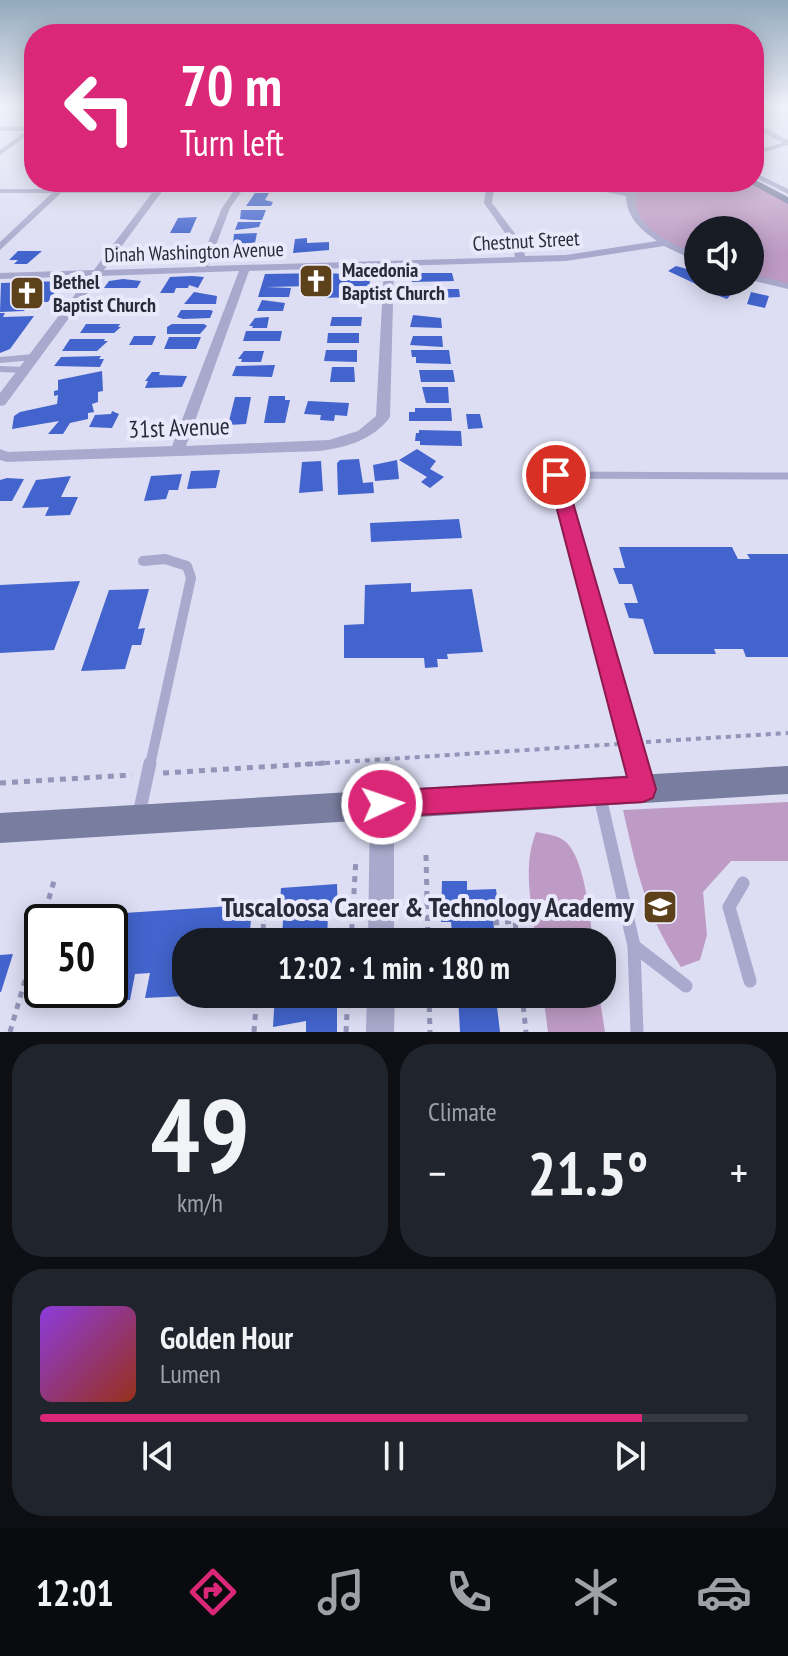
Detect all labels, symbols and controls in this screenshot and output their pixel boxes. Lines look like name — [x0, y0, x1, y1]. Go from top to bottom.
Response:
text: 70 m — [180, 49, 282, 121]
icon: left — [48, 56, 152, 160]
text: Turn left — [180, 119, 284, 166]
map controls — [684, 216, 764, 296]
button: sound — [684, 216, 764, 296]
street label: Chestnut Street — [472, 225, 581, 257]
street label: Dinah Washington Avenue — [104, 236, 284, 268]
place label: Macedonia Baptist Church — [342, 257, 445, 306]
church icon: Macedonia Baptist Church — [297, 262, 335, 300]
place label: Bethel Baptist Church — [53, 269, 156, 318]
church icon: Bethel Baptist Church — [8, 274, 46, 312]
street label: 31st Avenue — [128, 410, 230, 445]
pin — [522, 441, 590, 509]
icon: arrive — [534, 453, 578, 497]
position arrow — [340, 762, 424, 846]
place label: Tuscaloosa Career & Technology Academy — [221, 888, 635, 925]
school or university icon: Tuscaloosa Career & Technology Academy — [641, 888, 679, 926]
speed limit sign: 50 — [24, 904, 128, 1008]
text: 12:02 · 1 min · 180 m — [278, 948, 510, 987]
text: 49 — [150, 1066, 250, 1201]
text: Climate — [428, 1095, 497, 1128]
text: 21.5° — [528, 1134, 648, 1212]
text: − — [428, 1144, 446, 1201]
text: + — [730, 1144, 748, 1201]
text: km/h — [177, 1186, 223, 1219]
text: Golden Hour — [160, 1318, 293, 1357]
text: Lumen — [160, 1357, 221, 1390]
icon: previous — [136, 1434, 180, 1478]
icon: pause — [372, 1434, 416, 1478]
icon: next — [608, 1434, 652, 1478]
icon: directions — [185, 1564, 241, 1620]
icon: music — [313, 1564, 369, 1620]
icon: phone — [441, 1564, 497, 1620]
icon: climate — [568, 1564, 624, 1620]
icon: car — [696, 1564, 752, 1620]
text: 12:01 — [36, 1569, 114, 1616]

